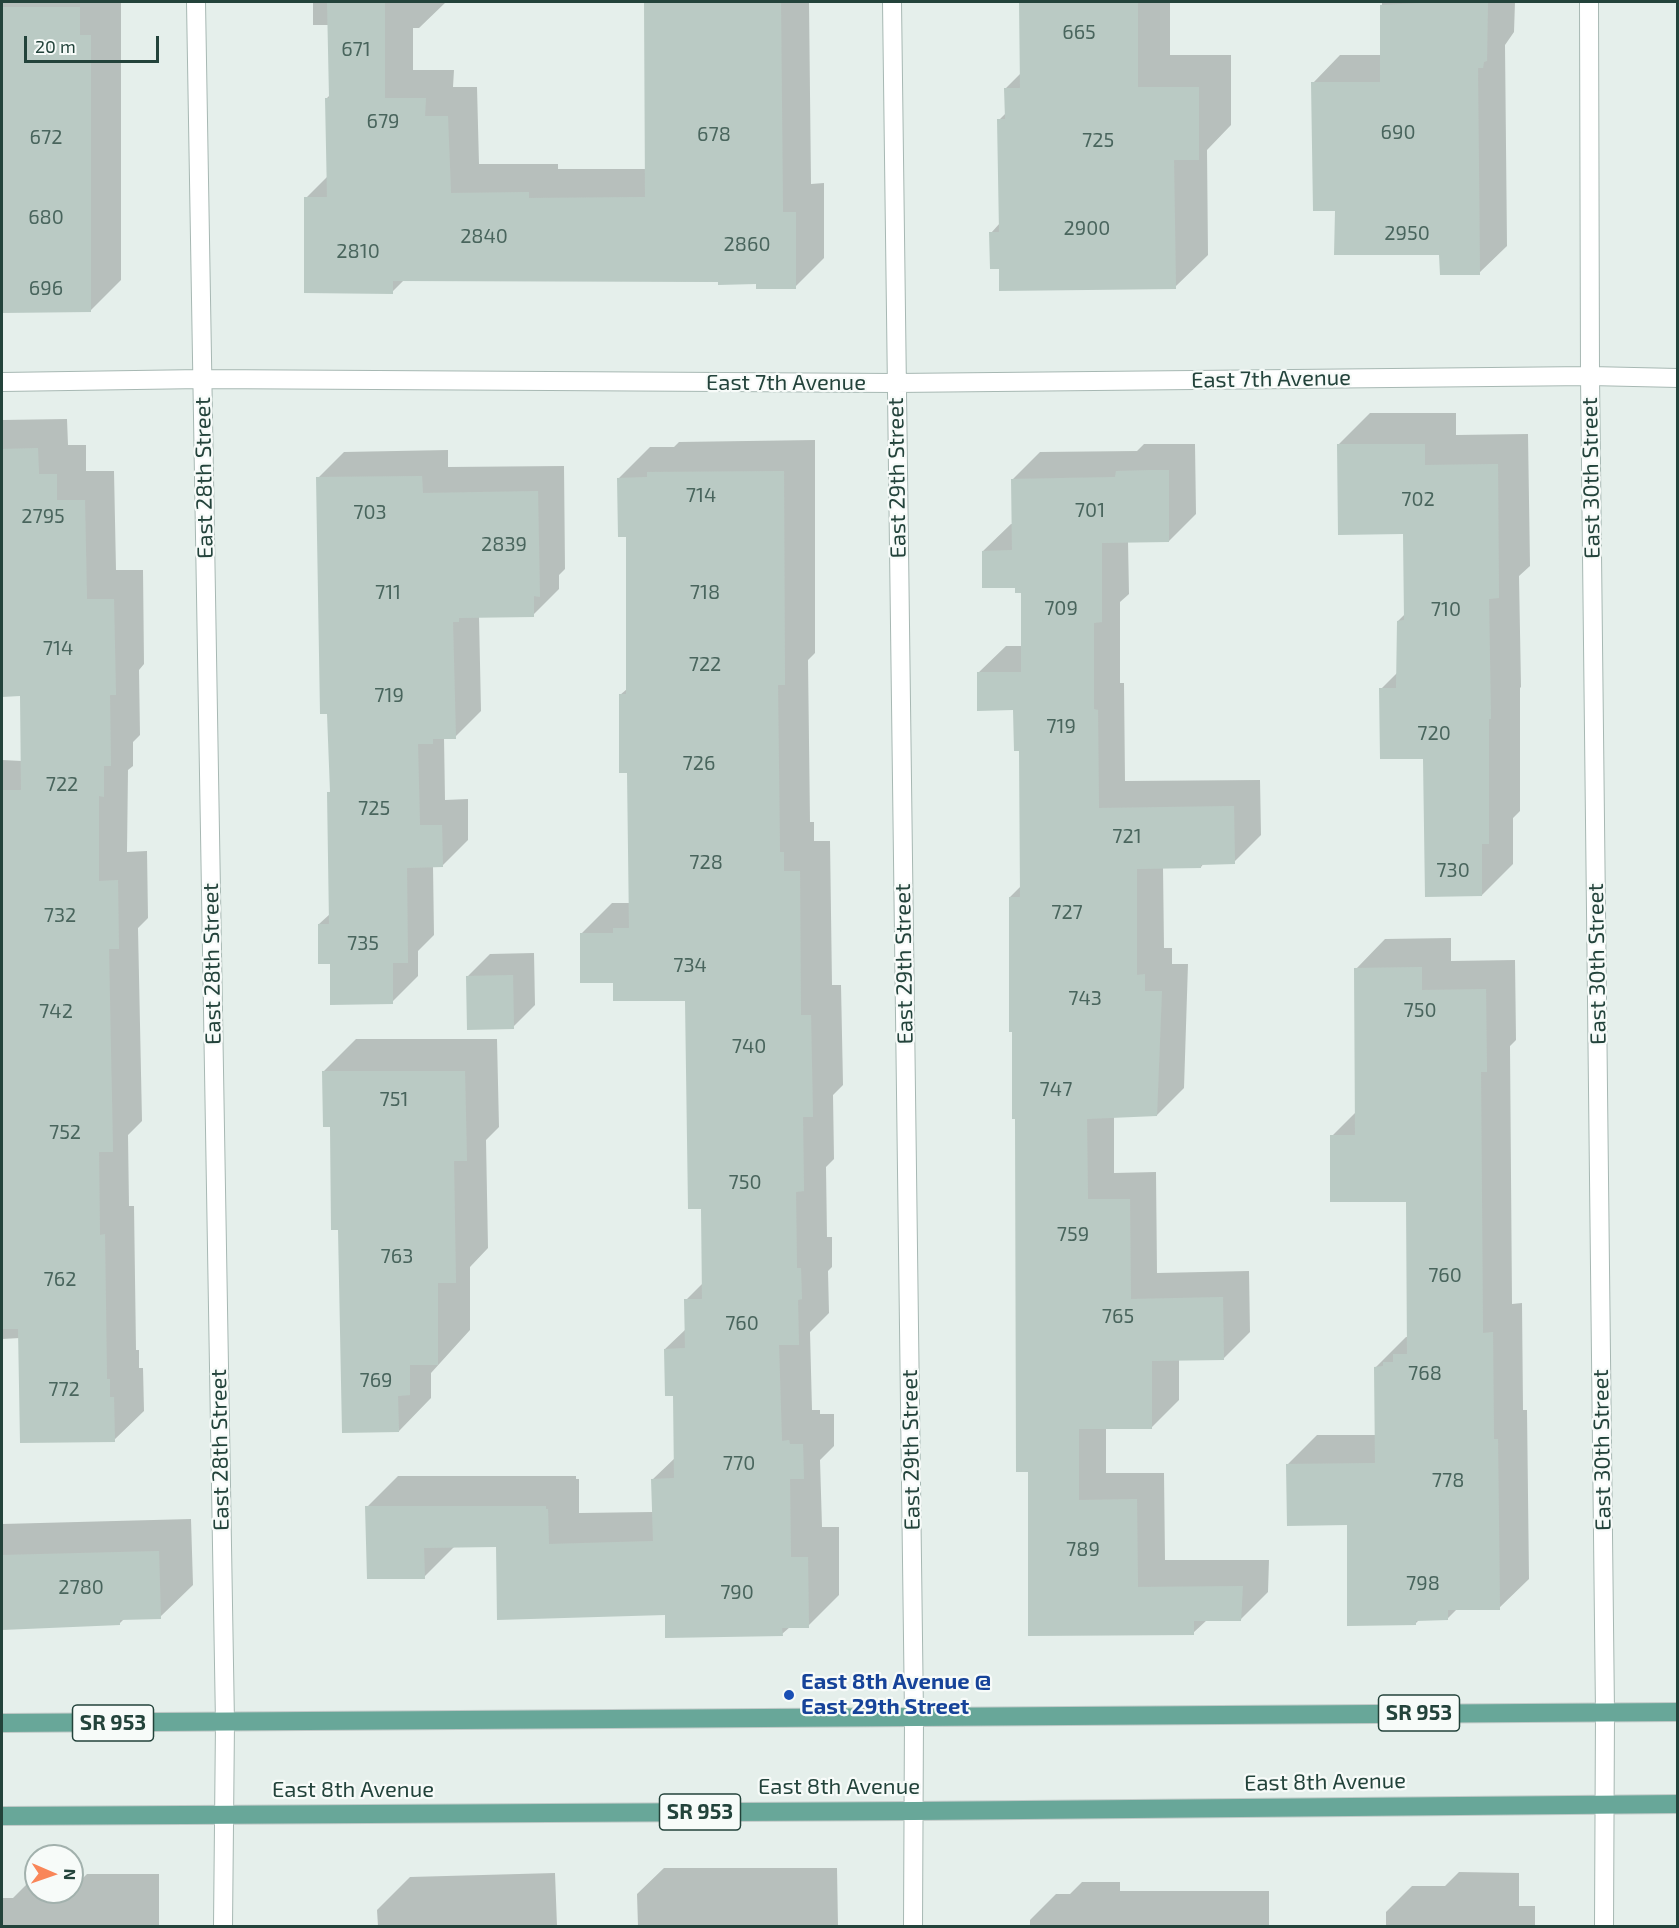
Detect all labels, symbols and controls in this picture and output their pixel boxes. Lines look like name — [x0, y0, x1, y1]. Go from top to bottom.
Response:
house number: 665 — [1062, 20, 1096, 44]
scale bar — [27, 24, 162, 62]
text: 20 m — [35, 35, 76, 57]
house number: 671 — [341, 37, 371, 61]
house number: 679 — [366, 109, 400, 133]
house number: 690 — [1381, 120, 1415, 144]
house number: 678 — [697, 122, 731, 146]
house number: 672 — [30, 125, 62, 149]
house number: 725 — [1082, 128, 1114, 152]
house number: 680 — [28, 205, 64, 229]
house number: 2900 — [1064, 216, 1110, 240]
house number: 2950 — [1384, 221, 1430, 245]
house number: 2840 — [460, 224, 508, 248]
house number: 2860 — [724, 232, 770, 256]
house number: 2810 — [336, 239, 380, 263]
house number: 696 — [29, 276, 63, 300]
street label: East 7th Avenue — [1191, 364, 1351, 394]
street label: East 7th Avenue — [706, 370, 866, 396]
street label: East 28th Street — [189, 397, 219, 559]
street label: East 29th Street — [882, 397, 912, 559]
street label: East 30th Street — [1576, 397, 1606, 559]
house number: 714 — [686, 483, 716, 507]
house number: 702 — [1401, 487, 1435, 511]
house number: 701 — [1075, 498, 1105, 522]
house number: 703 — [353, 500, 387, 524]
house number: 2795 — [21, 504, 65, 528]
house number: 2839 — [481, 532, 527, 556]
house number: 711 — [375, 580, 401, 604]
house number: 718 — [690, 580, 720, 604]
house number: 709 — [1044, 596, 1078, 620]
house number: 710 — [1431, 597, 1461, 621]
house number: 714 — [43, 636, 73, 660]
house number: 722 — [689, 652, 721, 676]
house number: 719 — [374, 683, 404, 707]
house number: 719 — [1046, 714, 1076, 738]
house number: 720 — [1417, 721, 1451, 745]
house number: 726 — [683, 751, 715, 775]
house number: 722 — [46, 772, 78, 796]
house number: 725 — [358, 796, 390, 820]
house number: 721 — [1112, 824, 1142, 848]
house number: 728 — [689, 850, 723, 874]
house number: 730 — [1436, 858, 1470, 882]
street label: East 28th Street — [197, 883, 227, 1045]
street label: East 29th Street — [889, 883, 919, 1045]
street label: East 30th Street — [1582, 883, 1612, 1045]
house number: 727 — [1051, 900, 1083, 924]
house number: 732 — [44, 903, 76, 927]
house number: 735 — [347, 931, 379, 955]
house number: 734 — [673, 953, 707, 977]
house number: 743 — [1068, 986, 1102, 1010]
house number: 750 — [1403, 998, 1437, 1022]
house number: 742 — [39, 999, 73, 1023]
house number: 740 — [732, 1034, 766, 1058]
house number: 747 — [1040, 1077, 1072, 1101]
house number: 751 — [380, 1087, 408, 1111]
house number: 752 — [49, 1120, 81, 1144]
house number: 750 — [728, 1170, 762, 1194]
house number: 759 — [1057, 1222, 1089, 1246]
house number: 763 — [381, 1244, 413, 1268]
house number: 760 — [1428, 1263, 1462, 1287]
house number: 762 — [44, 1267, 76, 1291]
house number: 765 — [1102, 1304, 1134, 1328]
house number: 760 — [725, 1311, 759, 1335]
house number: 768 — [1408, 1361, 1442, 1385]
house number: 769 — [359, 1368, 393, 1392]
street label: East 28th Street — [205, 1369, 235, 1531]
street label: East 29th Street — [896, 1369, 926, 1531]
street label: East 30th Street — [1587, 1369, 1617, 1531]
house number: 772 — [48, 1377, 80, 1401]
house number: 770 — [723, 1451, 755, 1475]
house number: 778 — [1432, 1468, 1464, 1492]
house number: 789 — [1066, 1537, 1100, 1561]
house number: 798 — [1406, 1571, 1440, 1595]
house number: 2780 — [58, 1575, 104, 1599]
house number: 790 — [720, 1580, 754, 1604]
place label: East 8th Avenue @ East 29th Street — [801, 1669, 991, 1720]
marker: East 8th Avenue @ East 29th Street — [782, 1688, 796, 1702]
road number: SR 953 — [1378, 1695, 1460, 1731]
road number: SR 953 — [72, 1705, 154, 1741]
street label: East 8th Avenue — [1244, 1767, 1406, 1797]
street label: East 8th Avenue — [758, 1774, 920, 1800]
street label: East 8th Avenue — [272, 1777, 434, 1803]
road number: SR 953 — [660, 1794, 740, 1830]
north arrow — [24, 1844, 84, 1904]
text: N — [61, 1868, 80, 1881]

